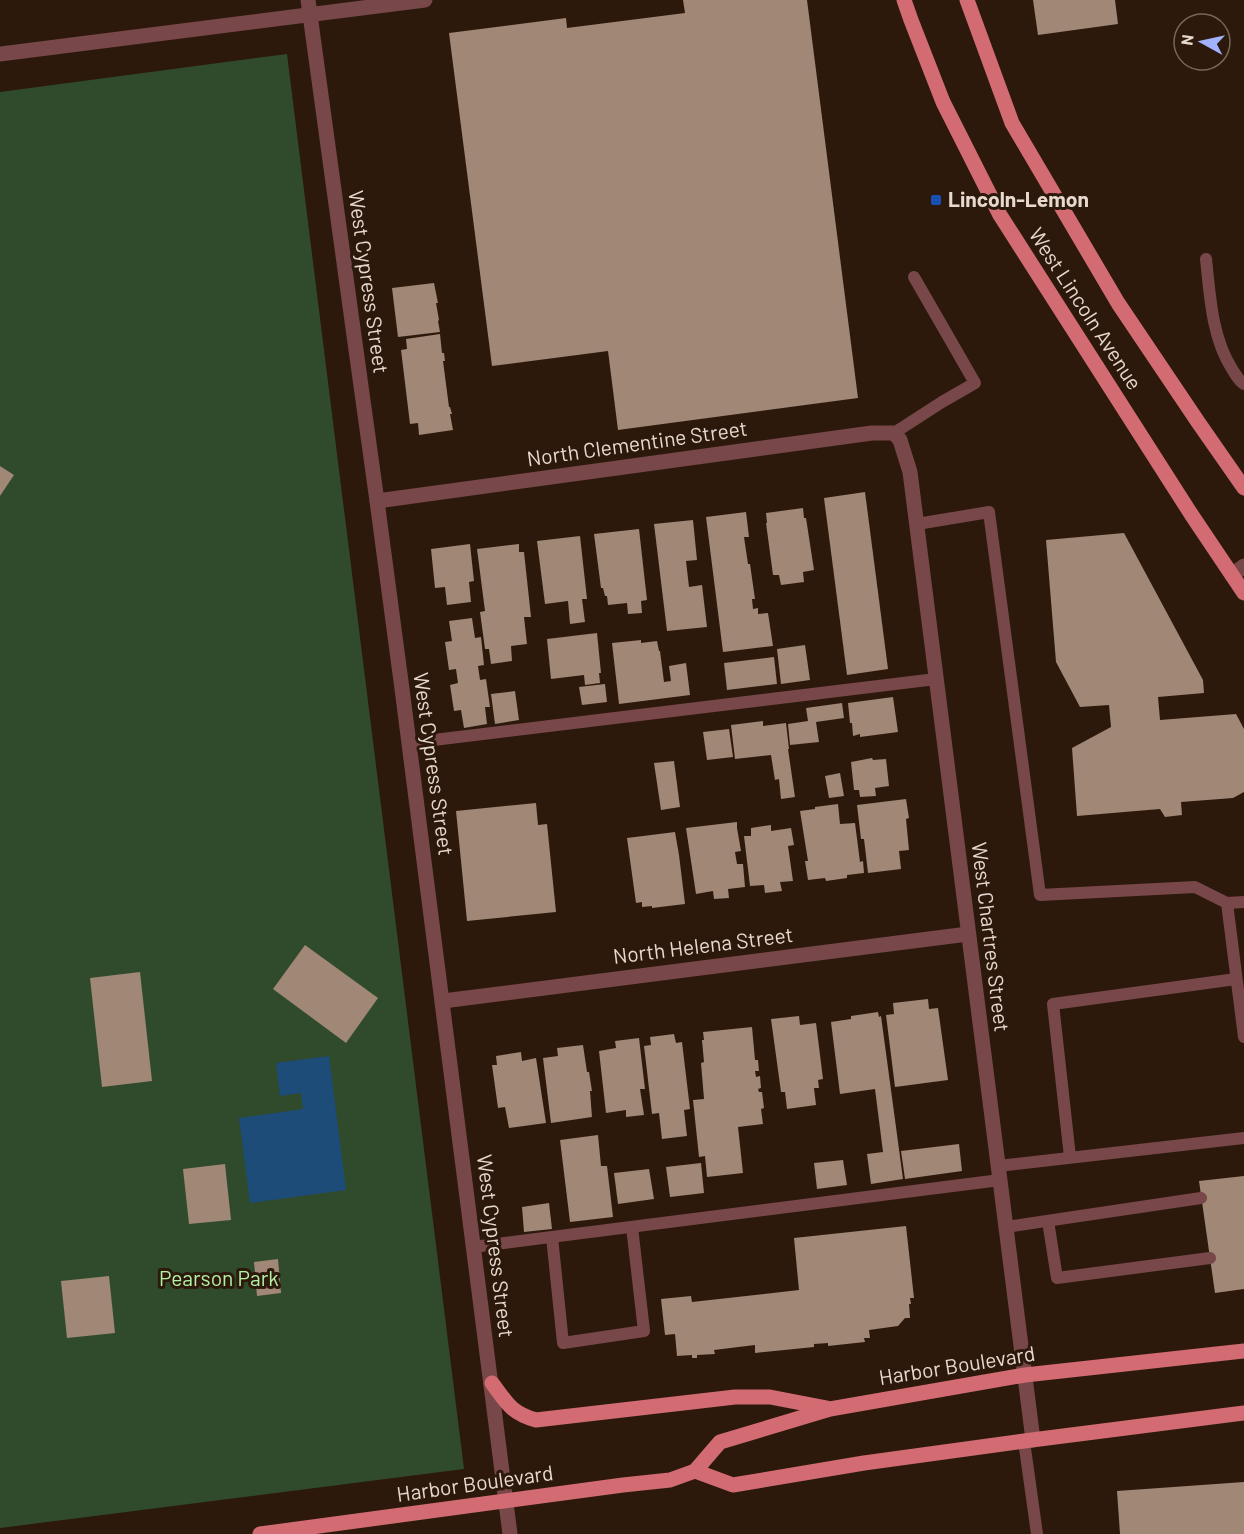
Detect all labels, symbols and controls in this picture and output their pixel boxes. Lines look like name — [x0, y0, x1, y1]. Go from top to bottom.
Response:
north arrow — [1172, 12, 1232, 72]
text: N — [1177, 33, 1197, 46]
place label: Lincoln-Lemon — [948, 186, 1089, 211]
street label: West Cypress Street — [344, 189, 395, 375]
marker: Lincoln-Lemon — [929, 193, 943, 207]
street label: West Lincoln Avenue — [1025, 222, 1148, 394]
street label: North Clementine Street — [525, 415, 749, 470]
street label: West Cypress Street — [409, 671, 460, 857]
street label: West Chartres Street — [967, 841, 1016, 1033]
street label: North Helena Street — [611, 921, 794, 968]
street label: West Cypress Street — [473, 1153, 520, 1339]
park label: Pearson Park — [159, 1265, 279, 1290]
street label: Harbor Boulevard — [877, 1340, 1037, 1389]
street label: Harbor Boulevard — [395, 1459, 555, 1506]

